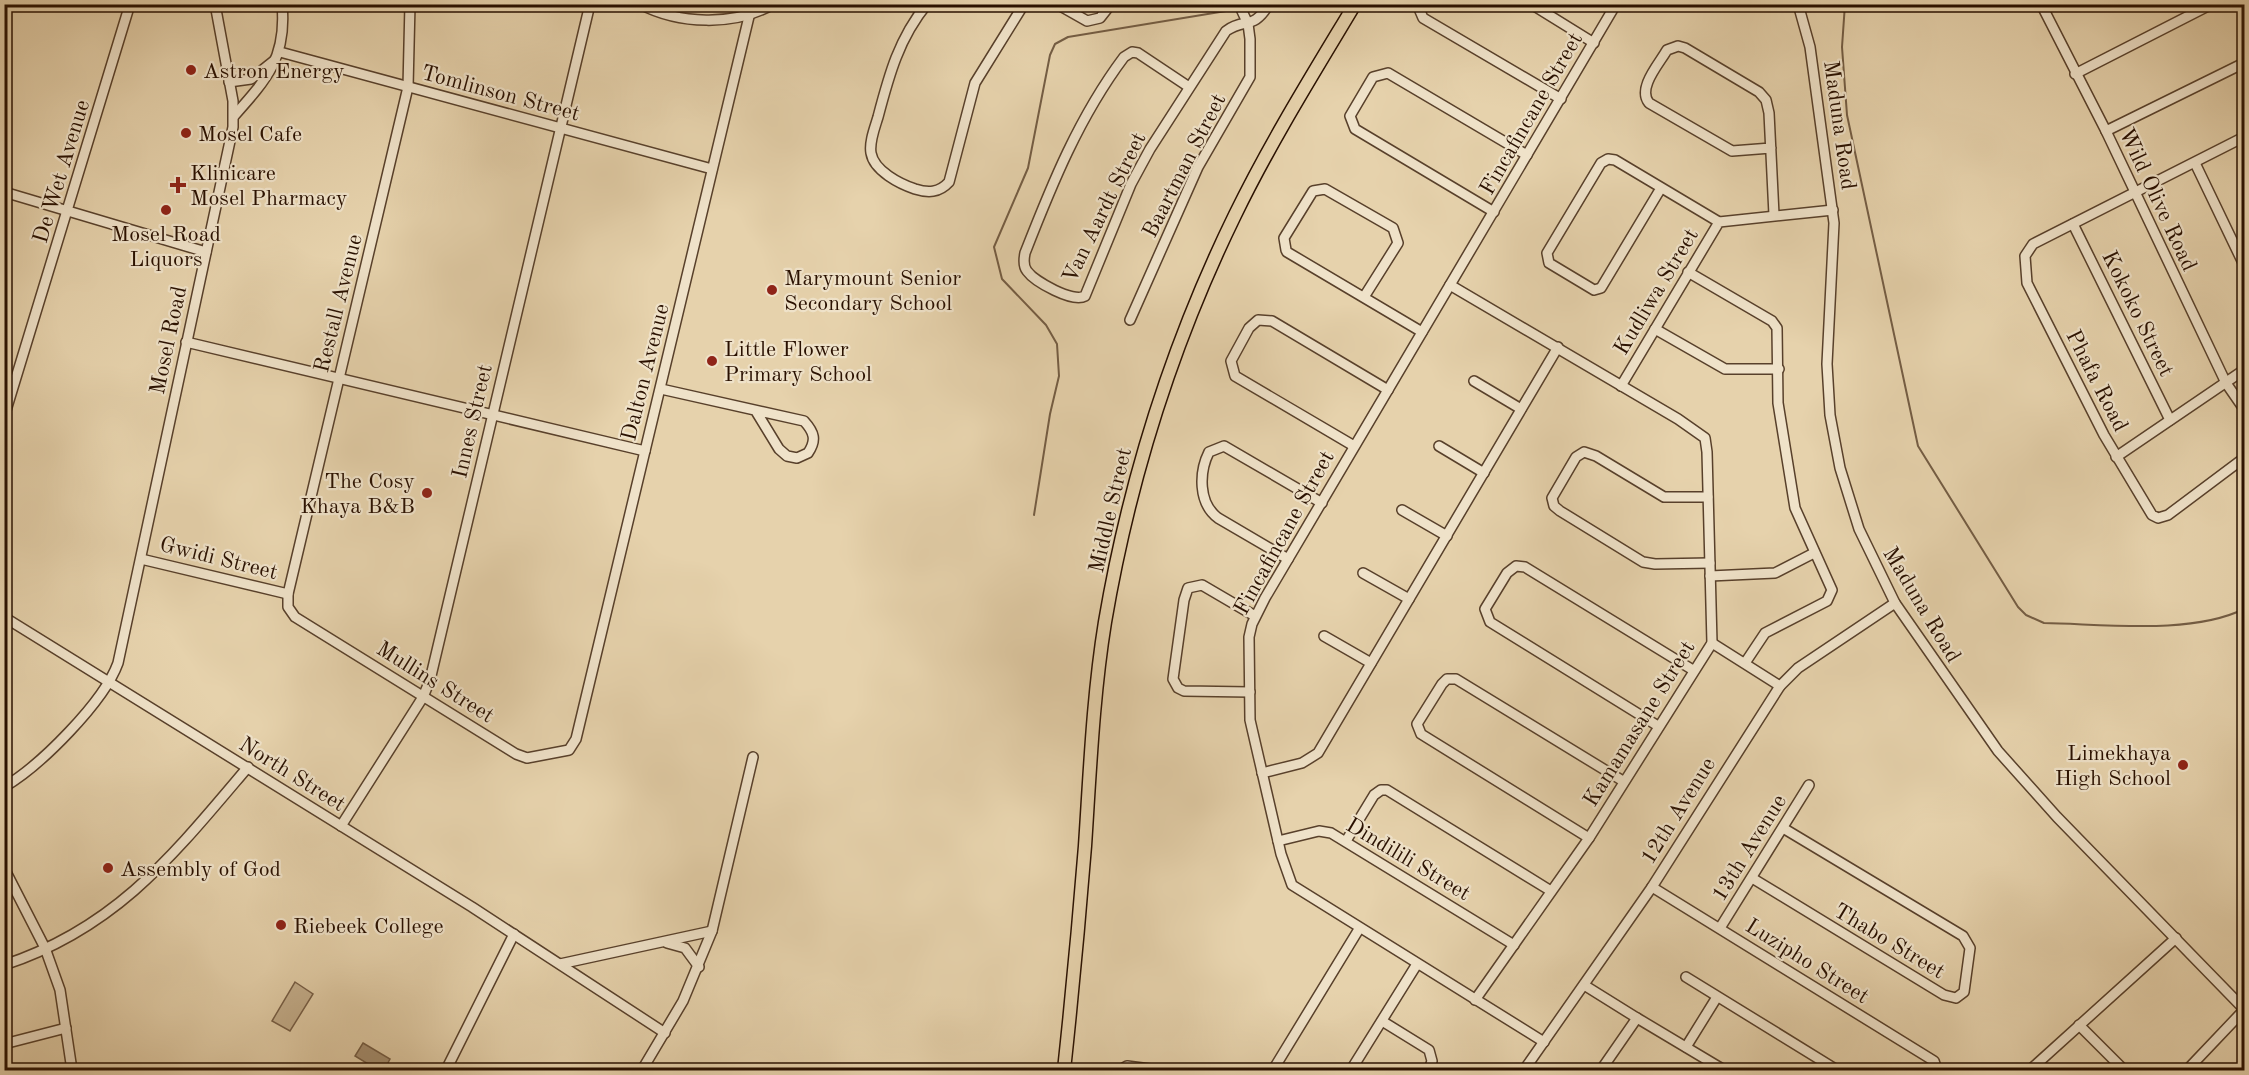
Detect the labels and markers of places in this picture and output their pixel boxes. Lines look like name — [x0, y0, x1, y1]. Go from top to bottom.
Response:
place label: Astron Energy — [203, 61, 345, 83]
marker: Astron Energy — [184, 63, 198, 77]
place label: Mosel Cafe — [198, 124, 302, 146]
marker: Mosel Cafe — [179, 126, 193, 140]
place label: Klinicare Mosel Pharmacy — [190, 163, 348, 210]
marker: Klinicare Mosel Pharmacy — [171, 178, 185, 192]
marker: Mosel Road Liquors — [159, 203, 173, 217]
place label: Mosel Road Liquors — [111, 224, 221, 271]
place label: Marymount Senior Secondary School — [784, 268, 961, 315]
marker: Marymount Senior Secondary School — [765, 283, 779, 297]
place label: Little Flower Primary School — [724, 339, 872, 386]
marker: Little Flower Primary School — [705, 354, 719, 368]
place label: The Cosy Khaya B&B — [300, 471, 415, 518]
marker: The Cosy Khaya B&B — [420, 486, 434, 500]
place label: Limekhaya High School — [2055, 743, 2171, 790]
marker: Limekhaya High School — [2176, 758, 2190, 772]
place label: Assembly of God — [120, 859, 281, 881]
marker: Assembly of God — [101, 861, 115, 875]
place label: Riebeek College — [293, 916, 444, 938]
marker: Riebeek College — [274, 918, 288, 932]

